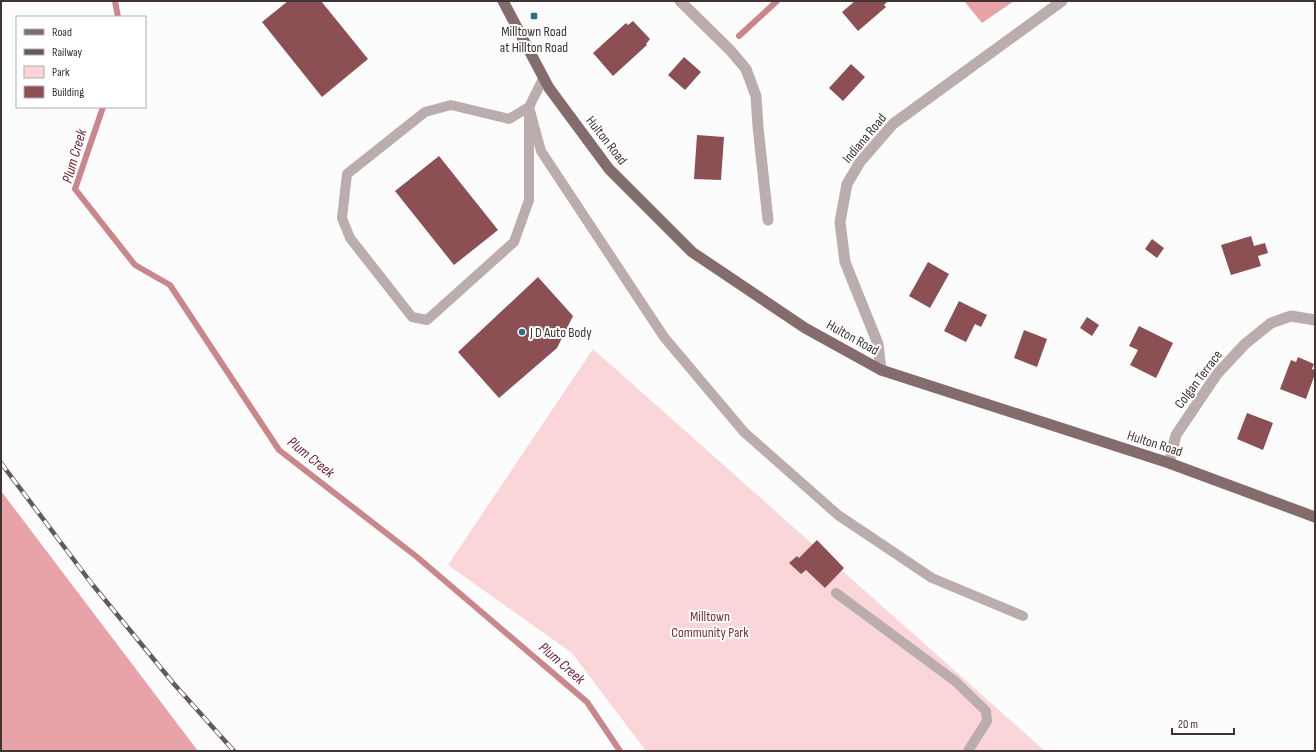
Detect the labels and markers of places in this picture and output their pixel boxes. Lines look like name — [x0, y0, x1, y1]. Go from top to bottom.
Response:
marker: Milltown Road at Hillton Road — [529, 11, 539, 21]
place label: Milltown Road at Hillton Road — [500, 23, 568, 56]
place label: J D Auto Body — [529, 324, 592, 341]
marker: J D Auto Body — [517, 327, 527, 337]

